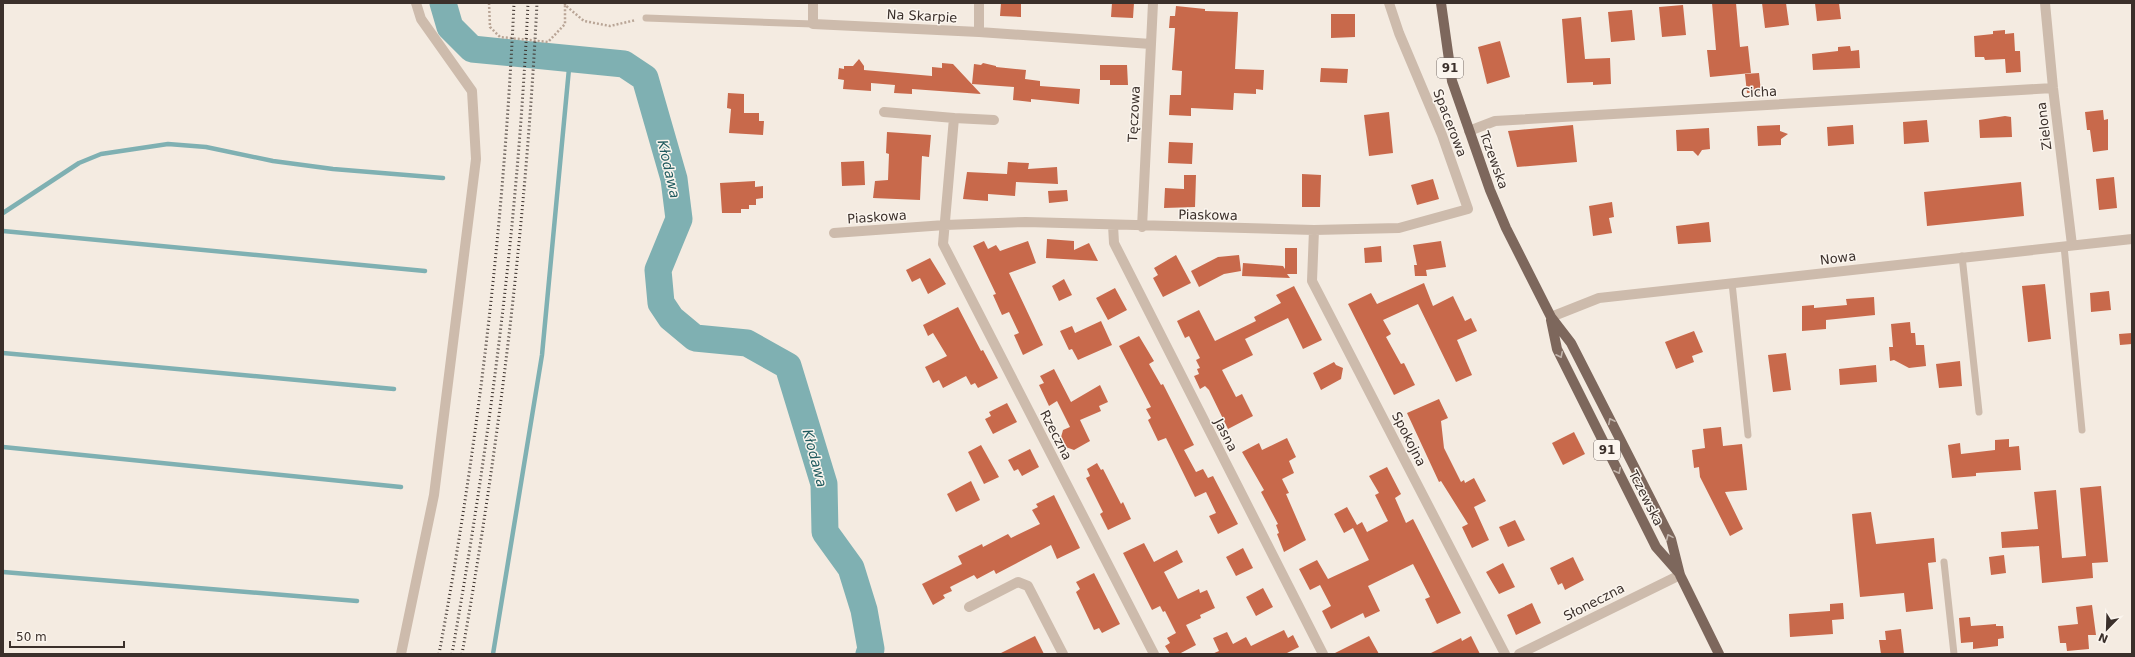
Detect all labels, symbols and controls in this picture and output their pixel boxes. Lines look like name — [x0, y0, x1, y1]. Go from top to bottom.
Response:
street label: Na Skarpie — [886, 7, 958, 25]
road number: 91 — [1437, 58, 1463, 78]
street label: Cicha — [1741, 84, 1777, 100]
street label: Tęczowa — [1125, 85, 1143, 144]
street label: Spacerowa — [1430, 87, 1470, 159]
street label: Zielona — [2034, 101, 2054, 151]
street label: Tczewska — [1476, 128, 1511, 191]
water label: Kłodawa — [655, 138, 683, 200]
street label: Piaskowa — [847, 207, 907, 227]
street label: Piaskowa — [1178, 207, 1238, 223]
street label: Nowa — [1819, 248, 1857, 268]
one-way arrow — [1555, 350, 1563, 358]
street label: Rzeczna — [1037, 408, 1075, 462]
street label: Spokojna — [1389, 409, 1429, 469]
street label: Jasna — [1211, 415, 1241, 454]
one-way arrow — [1608, 418, 1616, 425]
water label: Kłodawa — [800, 427, 830, 489]
road number: 91 — [1594, 440, 1620, 460]
one-way arrow — [1613, 467, 1621, 474]
street label: Tczewska — [1625, 467, 1666, 528]
one-way arrow — [1666, 534, 1674, 541]
street label: Słoneczna — [1561, 580, 1627, 624]
north arrow — [2087, 609, 2127, 649]
scale bar — [10, 623, 124, 649]
text: 50 m — [16, 630, 47, 644]
text: N — [2097, 630, 2110, 646]

